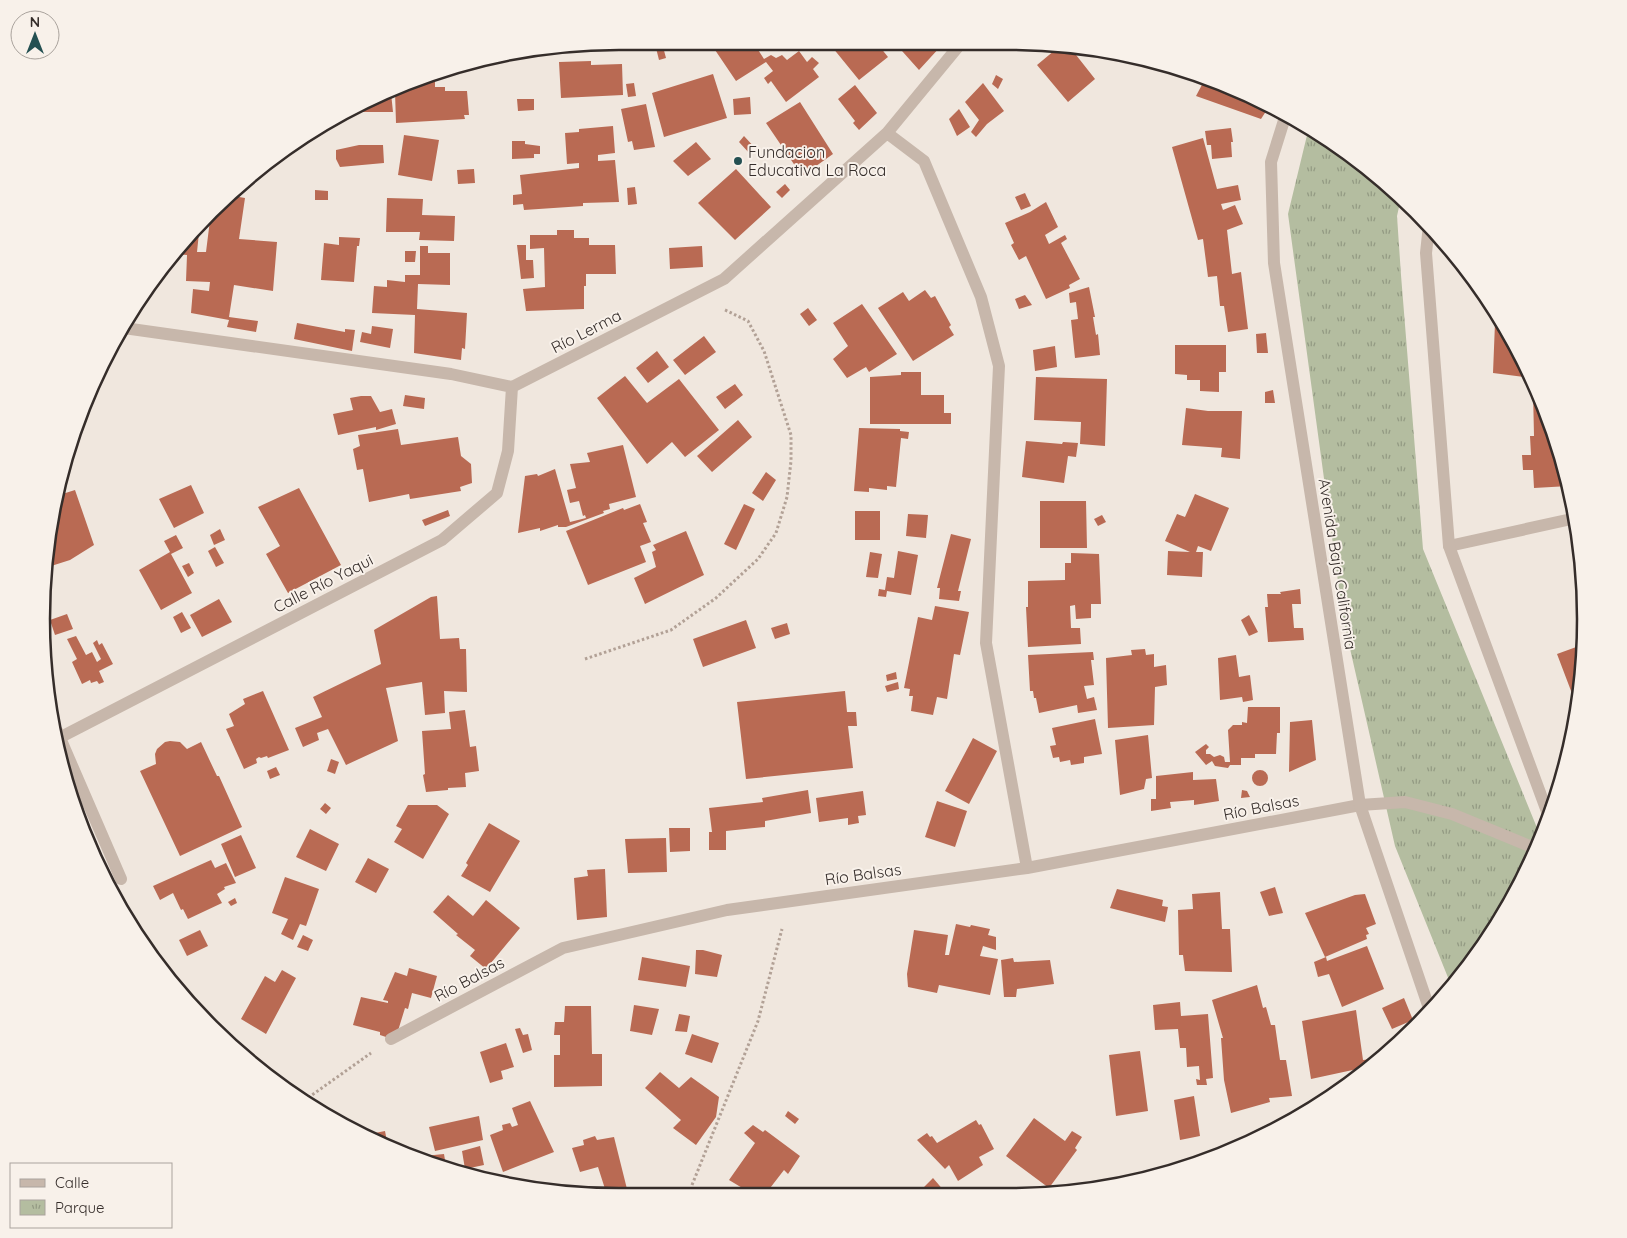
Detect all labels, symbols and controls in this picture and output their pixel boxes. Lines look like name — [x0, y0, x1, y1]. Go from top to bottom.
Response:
north arrow — [10, 10, 60, 60]
text: N — [30, 13, 40, 31]
place label: Fundacion Educativa La Roca — [748, 142, 886, 180]
marker: Fundacion Educativa La Roca — [732, 155, 744, 167]
street label: Río Lerma — [548, 305, 624, 357]
street label: Avenida Baja California — [1315, 477, 1361, 651]
street label: Calle Río Yaqui — [270, 549, 376, 617]
street label: Río Balsas — [1221, 790, 1301, 824]
street label: Río Balsas — [824, 859, 902, 889]
street label: Río Balsas — [430, 952, 508, 1006]
legend — [10, 1163, 172, 1228]
text: Calle — [55, 1173, 89, 1192]
text: Parque — [55, 1198, 105, 1217]

